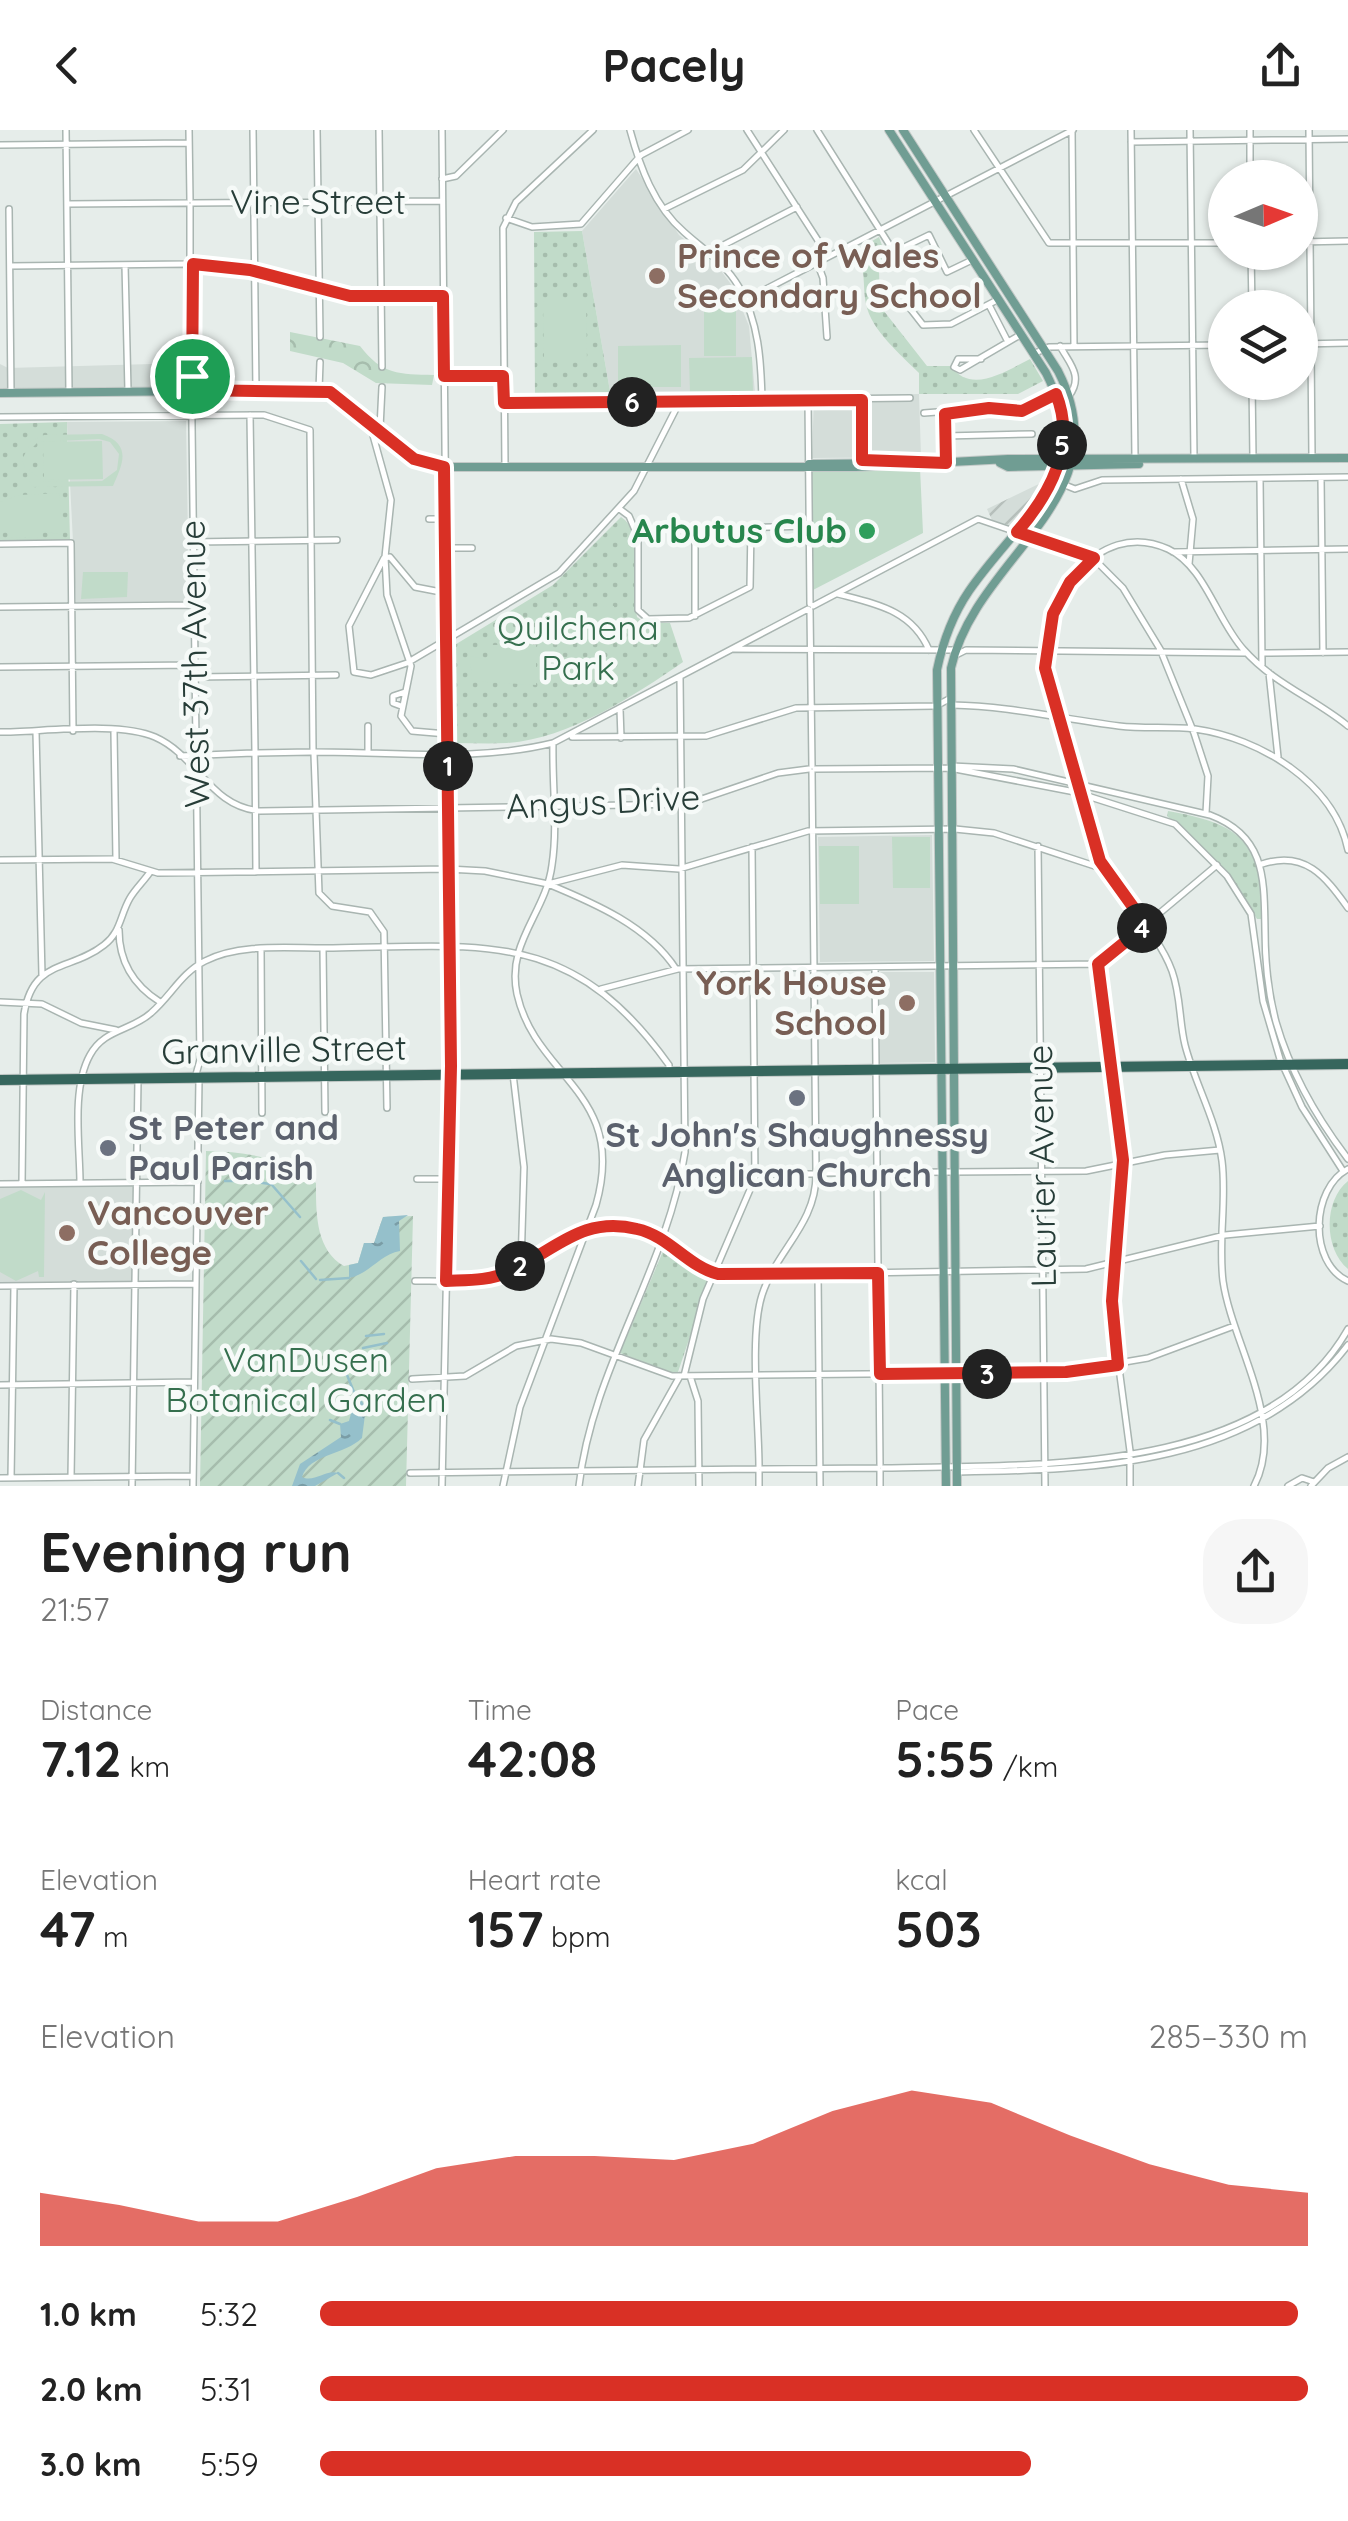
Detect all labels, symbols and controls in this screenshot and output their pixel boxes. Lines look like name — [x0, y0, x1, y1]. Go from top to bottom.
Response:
text: Pacely — [602, 37, 746, 93]
icon: back — [40, 38, 95, 93]
icon: share — [1253, 38, 1308, 93]
north arrow — [1208, 160, 1318, 270]
map controls — [1208, 160, 1318, 400]
street label: Vine Street — [230, 179, 406, 223]
place label: Prince of Wales Secondary School — [677, 233, 982, 317]
marker: Prince of Wales Secondary School — [646, 265, 668, 287]
button: layers — [1208, 290, 1318, 400]
pin — [150, 334, 235, 419]
icon: arrive — [165, 349, 220, 404]
pin: 6 — [607, 377, 657, 427]
text: 6 — [624, 384, 640, 419]
pin: 5 — [1037, 420, 1087, 470]
text: 5 — [1054, 427, 1070, 462]
place label: Arbutus Club — [632, 508, 847, 552]
street label: West 37th Avenue — [169, 520, 219, 808]
marker: Arbutus Club — [856, 520, 878, 542]
park label: Quilchena Park — [497, 605, 659, 689]
pin: 1 — [423, 741, 473, 791]
text: 1 — [443, 748, 453, 783]
street label: Angus Drive — [505, 774, 701, 828]
pin: 4 — [1117, 903, 1167, 953]
text: 4 — [1134, 910, 1150, 945]
place label: York House School — [696, 960, 887, 1044]
marker: York House School — [896, 992, 918, 1014]
street label: Granville Street — [161, 1025, 407, 1073]
street label: Laurier Avenue — [1017, 1044, 1065, 1288]
marker: St John's Shaughnessy Anglican Church — [786, 1087, 808, 1109]
place label: St Peter and Paul Parish — [128, 1105, 339, 1189]
place label: St John's Shaughnessy Anglican Church — [605, 1112, 989, 1196]
marker: St Peter and Paul Parish — [97, 1137, 119, 1159]
place label: Vancouver College — [87, 1190, 269, 1274]
marker: Vancouver College — [56, 1222, 78, 1244]
pin: 2 — [495, 1241, 545, 1291]
text: 2 — [512, 1248, 528, 1283]
park label: VanDusen Botanical Garden — [165, 1337, 447, 1421]
pin: 3 — [962, 1349, 1012, 1399]
text: 3 — [979, 1356, 995, 1391]
text: Evening run — [40, 1517, 352, 1586]
button: share — [1203, 1519, 1308, 1624]
text: 21:57 — [40, 1589, 109, 1629]
text: Distance — [40, 1692, 152, 1727]
text: Time — [468, 1692, 532, 1727]
text: Pace — [895, 1692, 959, 1727]
text: 7.12 — [40, 1727, 122, 1790]
text: 42:08 — [468, 1727, 597, 1790]
text: 5:55 — [895, 1727, 995, 1790]
text: km — [122, 1749, 170, 1784]
text: /km — [995, 1749, 1058, 1784]
text: Elevation — [40, 1862, 158, 1897]
text: Heart rate — [468, 1862, 601, 1897]
text: kcal — [895, 1862, 948, 1897]
text: 47 — [40, 1897, 95, 1960]
text: 157 — [468, 1897, 543, 1960]
text: 503 — [895, 1897, 982, 1960]
text: m — [95, 1919, 129, 1954]
text: bpm — [543, 1919, 610, 1954]
text: Elevation — [40, 2016, 175, 2056]
text: 285–330 m — [1149, 2016, 1308, 2056]
text: 1.0 km — [40, 2294, 137, 2334]
text: 5:32 — [200, 2294, 258, 2334]
text: 2.0 km — [40, 2369, 143, 2409]
text: 5:31 — [200, 2369, 252, 2409]
text: 3.0 km — [40, 2444, 141, 2484]
text: 5:59 — [200, 2444, 259, 2484]

